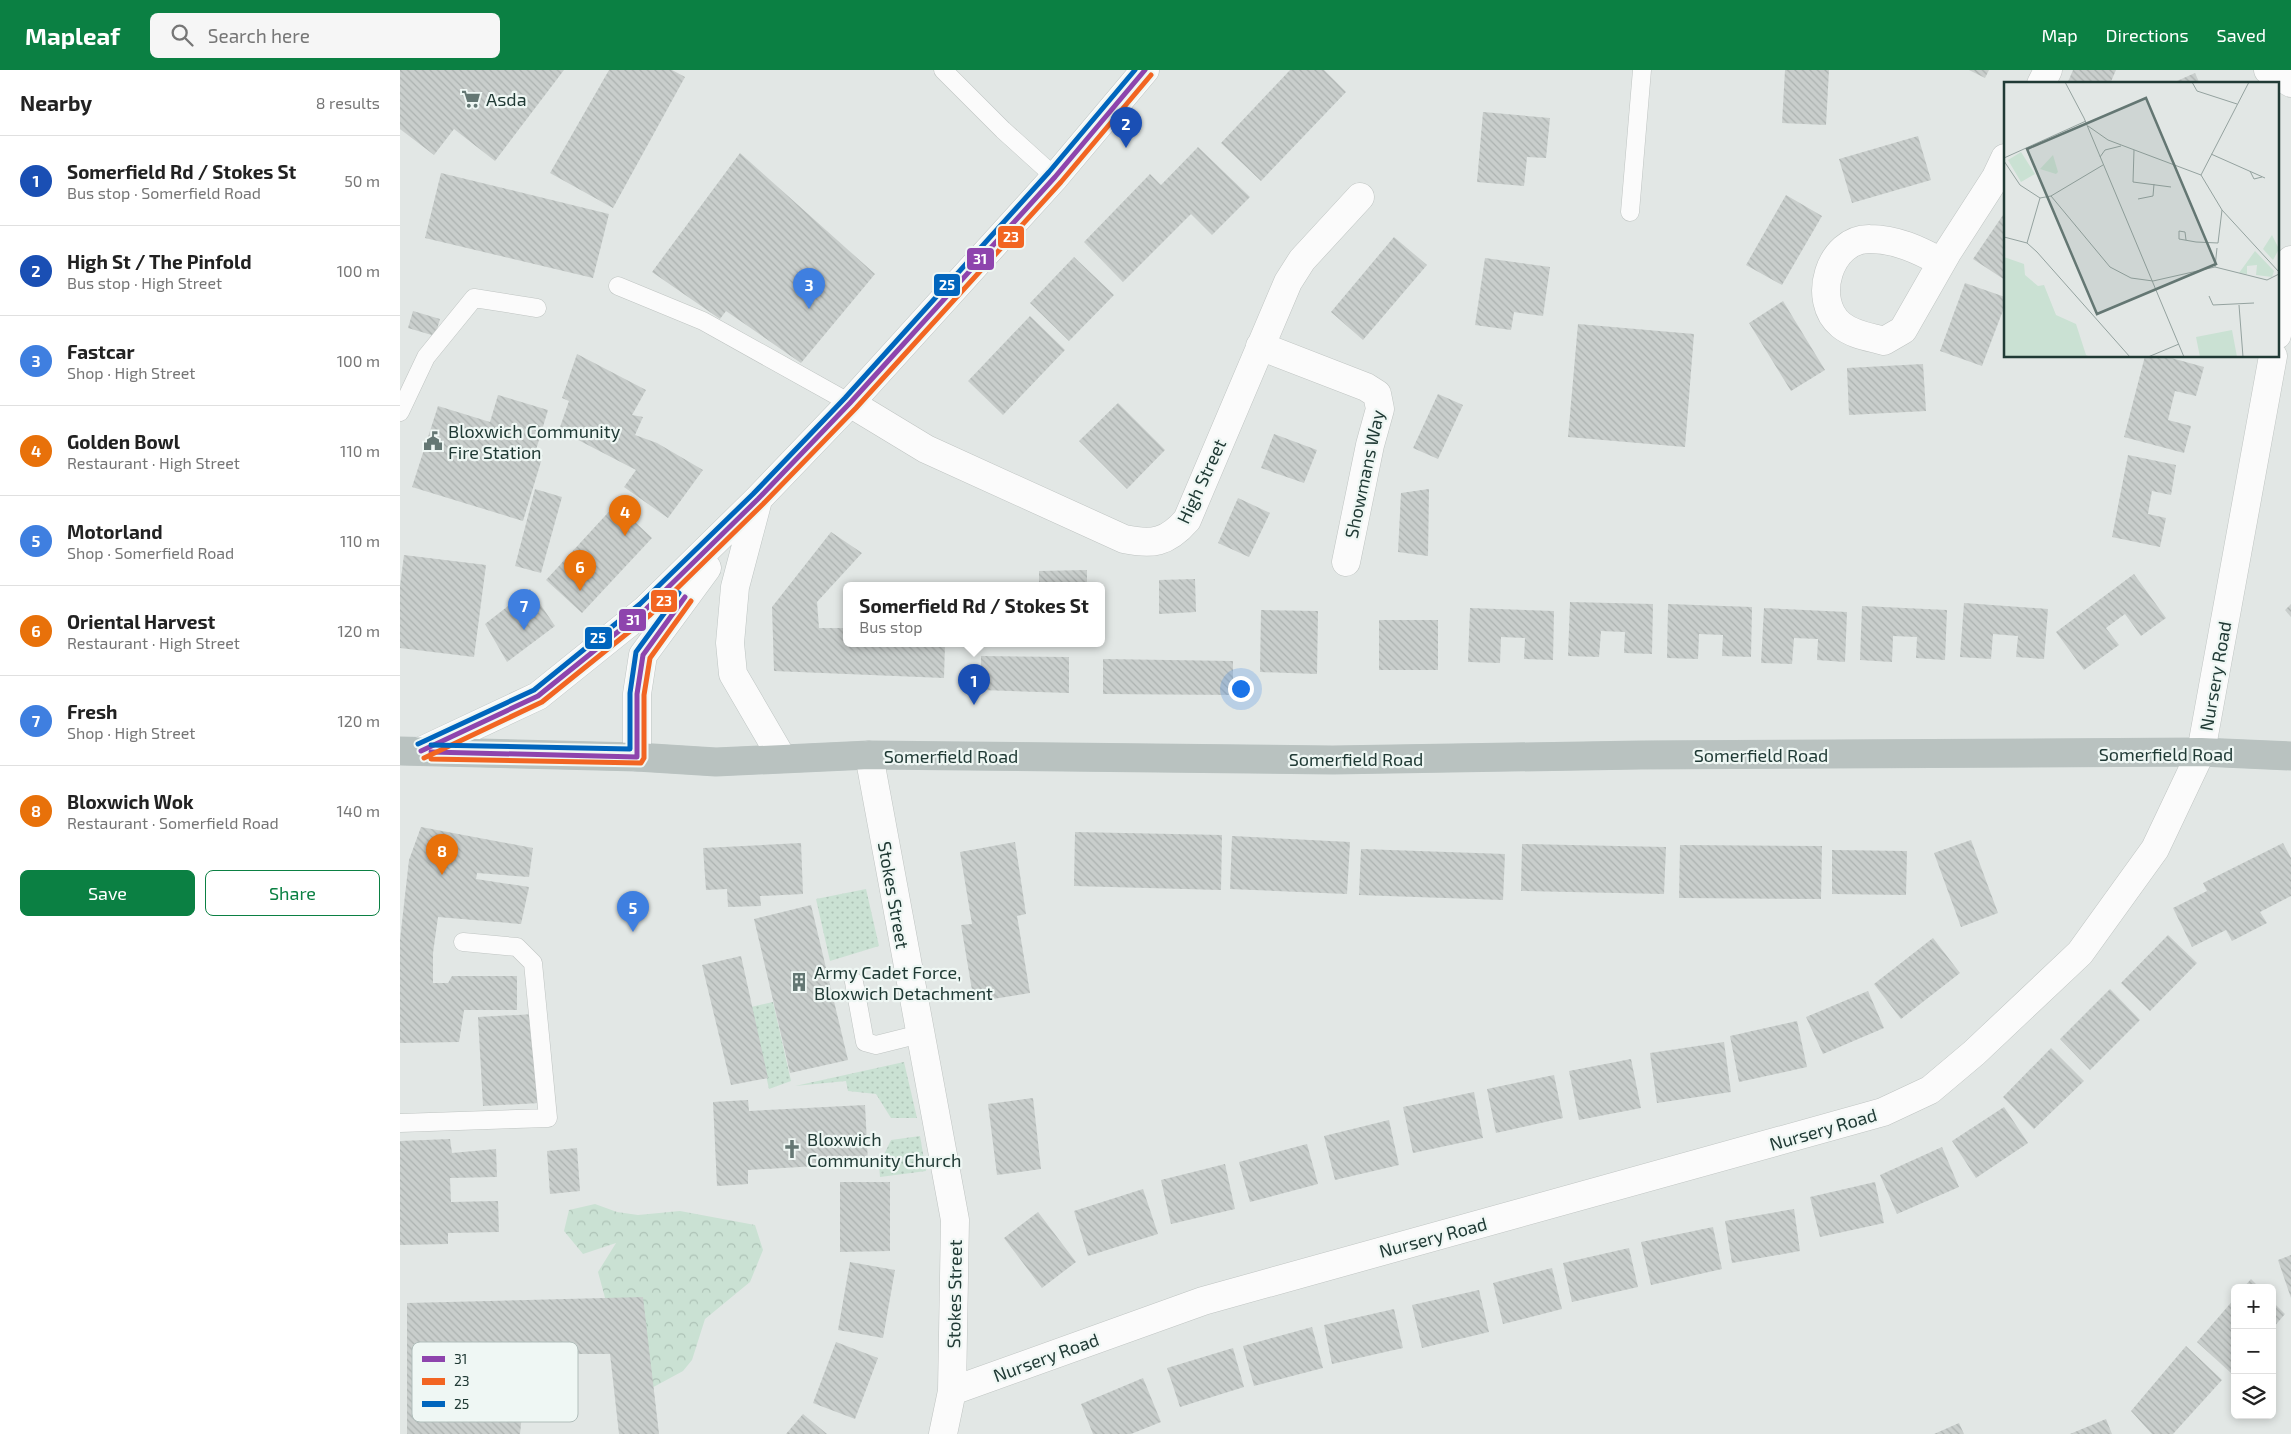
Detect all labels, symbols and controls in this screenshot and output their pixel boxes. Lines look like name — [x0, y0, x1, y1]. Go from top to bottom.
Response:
search box — [150, 13, 500, 58]
text: Mapleaf — [25, 21, 120, 50]
icon: search — [168, 21, 196, 49]
text: Search here — [208, 24, 310, 47]
text: Map — [2041, 24, 2078, 46]
text: Directions — [2106, 24, 2189, 46]
text: Saved — [2217, 24, 2266, 46]
inset map — [2004, 82, 2278, 358]
supermarket icon: Asda — [460, 88, 482, 110]
place label: Asda — [486, 88, 527, 110]
text: Nearby — [20, 90, 92, 115]
text: 8 results — [316, 93, 380, 112]
pin: 2 — [1110, 107, 1142, 148]
text: Somerfield Rd / Stokes St — [67, 160, 296, 183]
text: 1 — [33, 171, 39, 190]
text: 50 m — [344, 171, 380, 190]
text: Bus stop · Somerfield Road — [67, 183, 261, 202]
line badge: 23 — [997, 225, 1025, 249]
text: 23 — [1003, 228, 1019, 245]
line badge: 31 — [966, 247, 995, 271]
text: High St / The Pinfold — [67, 250, 252, 273]
text: 31 — [973, 250, 987, 267]
text: 2 — [31, 261, 41, 280]
text: 100 m — [337, 261, 380, 280]
pin: 3 — [793, 268, 825, 309]
text: Bus stop · High Street — [67, 273, 222, 292]
line badge: 25 — [933, 273, 961, 297]
text: 25 — [939, 276, 955, 293]
text: Fastcar — [67, 340, 135, 363]
text: 3 — [31, 351, 41, 370]
text: 100 m — [337, 351, 380, 370]
text: Shop · High Street — [67, 363, 195, 382]
street label: Showmans Way — [1340, 407, 1388, 540]
place label: Bloxwich Community Fire Station — [448, 420, 621, 463]
text: Golden Bowl — [67, 430, 180, 453]
public building icon: Bloxwich Community Fire Station — [422, 430, 444, 452]
street label: High Street — [1172, 435, 1230, 527]
text: 4 — [31, 441, 41, 460]
text: 110 m — [340, 441, 380, 460]
text: Restaurant · High Street — [67, 453, 240, 472]
pin: 4 — [609, 495, 641, 536]
text: Motorland — [67, 520, 163, 543]
text: 5 — [32, 531, 40, 550]
text: 110 m — [340, 531, 380, 550]
text: Shop · Somerfield Road — [67, 543, 234, 562]
pin: 6 — [564, 550, 596, 591]
popup — [843, 582, 1105, 647]
pin: 7 — [508, 589, 540, 630]
line badge: 23 — [650, 589, 678, 613]
text: 23 — [656, 592, 672, 609]
text: Somerfield Rd / Stokes St — [859, 594, 1089, 617]
line badge: 31 — [618, 608, 647, 632]
text: Oriental Harvest — [67, 610, 215, 633]
text: 31 — [626, 611, 640, 628]
text: Bus stop — [859, 617, 923, 636]
street label: Nursery Road — [2195, 620, 2235, 732]
text: 6 — [31, 621, 41, 640]
text: 120 m — [337, 621, 380, 640]
line badge: 25 — [584, 626, 613, 650]
text: 25 — [590, 629, 606, 646]
text: Restaurant · High Street — [67, 633, 240, 652]
pin: 1 — [958, 664, 990, 705]
your location — [1228, 676, 1254, 702]
text: Fresh — [67, 700, 118, 723]
text: 7 — [32, 711, 40, 730]
text: 120 m — [337, 711, 380, 730]
text: Shop · High Street — [67, 723, 195, 742]
street label: Somerfield Road — [2099, 743, 2233, 765]
street label: Somerfield Road — [1694, 744, 1828, 766]
street label: Somerfield Road — [884, 745, 1018, 767]
street label: Somerfield Road — [1289, 748, 1423, 770]
text: Bloxwich Wok — [67, 790, 194, 813]
text: 8 — [31, 801, 41, 820]
text: 140 m — [337, 801, 380, 820]
text: Restaurant · Somerfield Road — [67, 813, 279, 832]
pin: 8 — [426, 834, 458, 875]
street label: Stokes Street — [874, 840, 914, 951]
button: Save — [20, 870, 195, 916]
button: Share — [205, 870, 380, 916]
pin: 5 — [617, 891, 649, 932]
place label: Army Cadet Force, Bloxwich Detachment — [814, 961, 993, 1004]
building icon: Army Cadet Force, Bloxwich Detachment — [788, 971, 810, 993]
street label: Nursery Road — [1767, 1103, 1879, 1155]
place label: Bloxwich Community Church — [807, 1128, 961, 1171]
church icon: Bloxwich Community Church — [781, 1138, 803, 1160]
street label: Nursery Road — [1377, 1212, 1489, 1262]
street label: Stokes Street — [942, 1239, 966, 1349]
map controls — [2231, 1284, 2276, 1419]
button: + — [2231, 1284, 2276, 1329]
street label: Nursery Road — [990, 1328, 1102, 1386]
button: − — [2231, 1329, 2276, 1374]
legend — [412, 1342, 578, 1422]
text: 31 — [454, 1350, 467, 1367]
text: 23 — [454, 1372, 470, 1389]
button: layers — [2231, 1374, 2276, 1419]
text: 25 — [454, 1395, 469, 1412]

